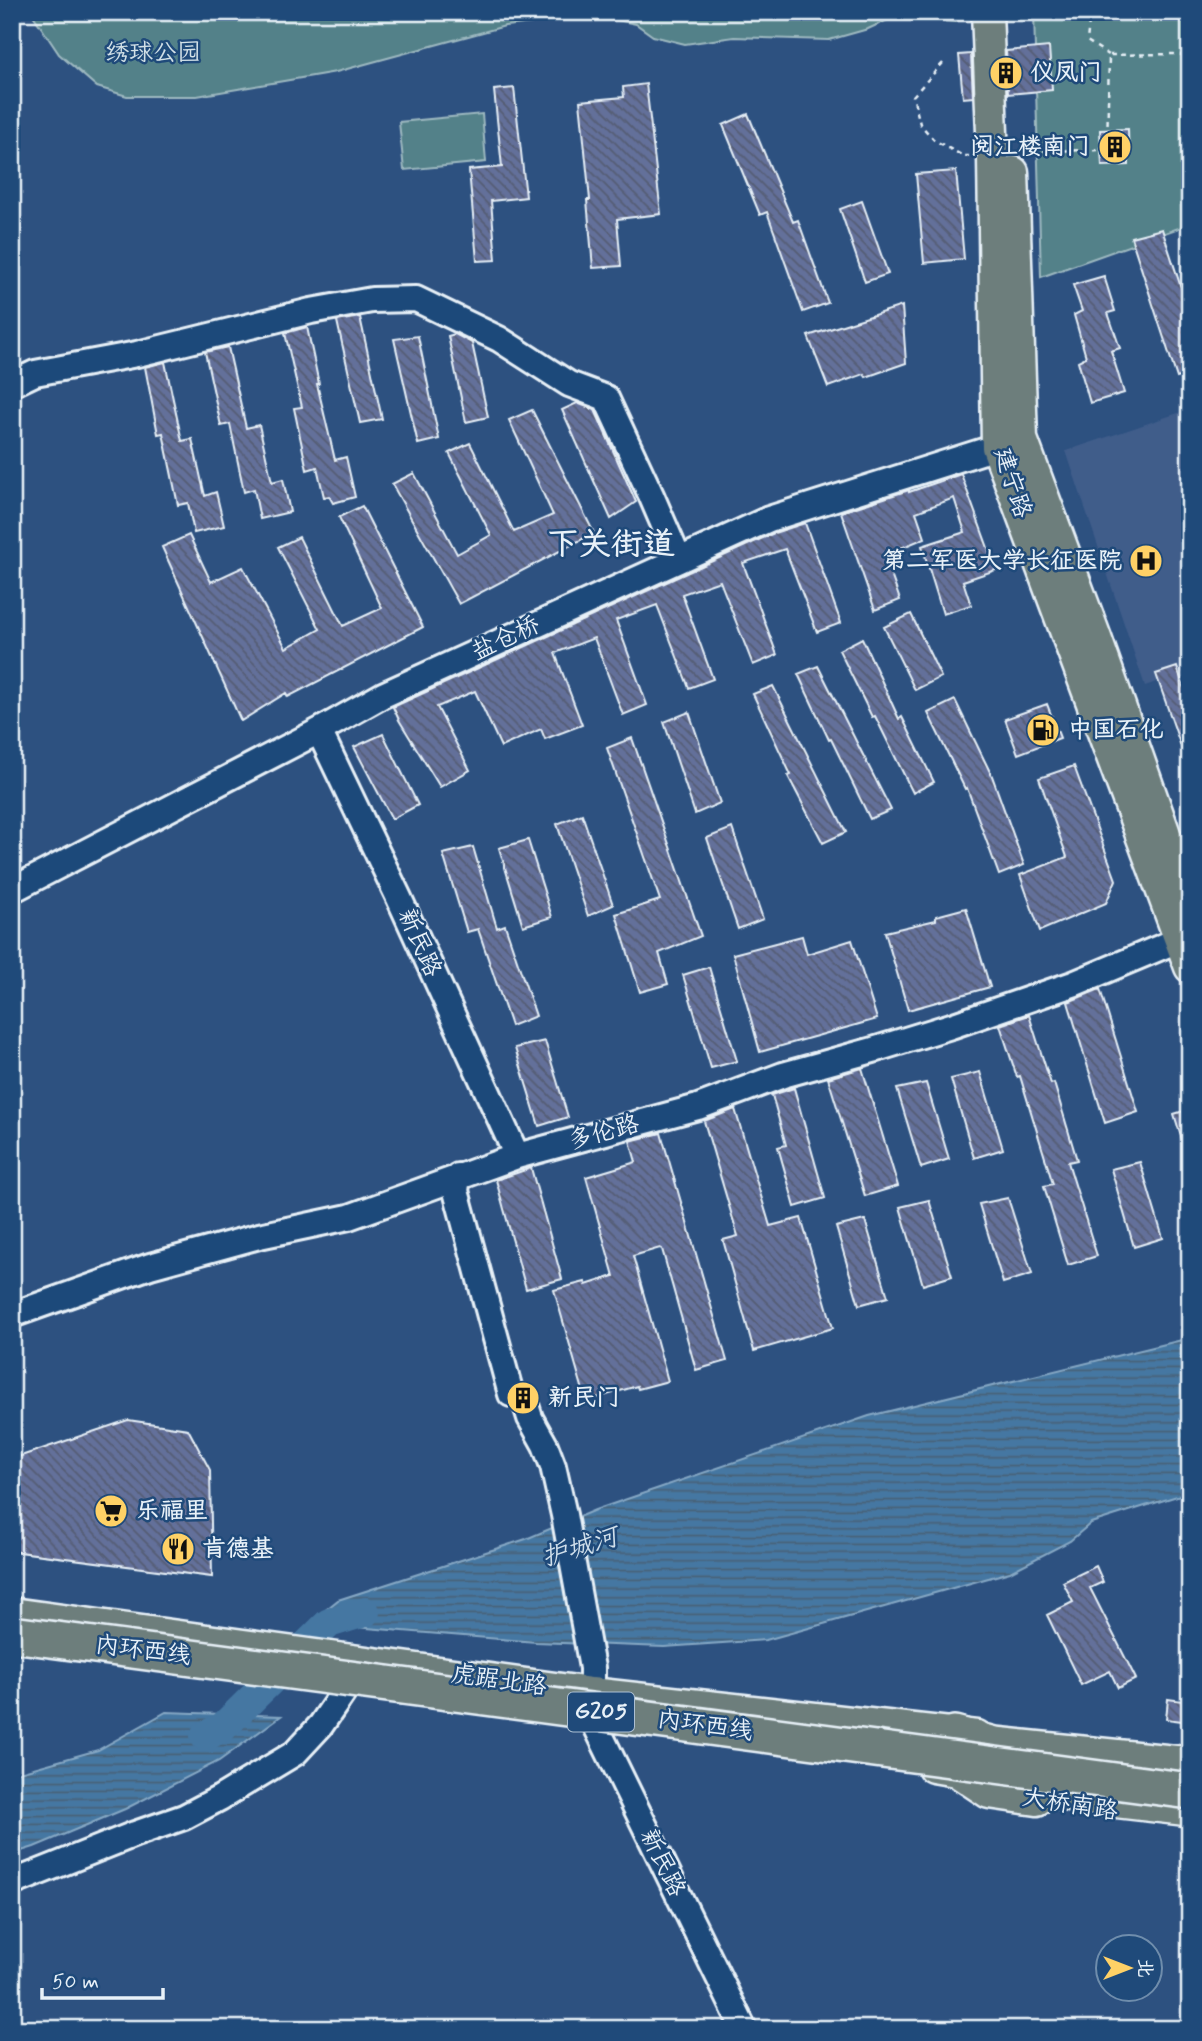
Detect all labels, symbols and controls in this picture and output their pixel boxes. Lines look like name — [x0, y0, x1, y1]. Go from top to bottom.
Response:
park label: 绣球公园 — [105, 38, 201, 69]
building icon: 仪凤门 — [987, 54, 1025, 92]
place label: 仪凤门 — [1030, 58, 1102, 89]
building icon: 阅江楼南门 — [1096, 128, 1134, 166]
place label: 阅江楼南门 — [970, 132, 1090, 163]
street label: 建宁路 — [986, 444, 1038, 522]
district label: 下关街道 — [547, 524, 675, 566]
hospital icon: 第二军医大学长征医院 — [1127, 542, 1165, 580]
place label: 第二军医大学长征医院 — [882, 546, 1122, 577]
street label: 盐仓桥 — [467, 610, 545, 668]
fuel station icon: 中国石化 — [1024, 711, 1062, 749]
place label: 中国石化 — [1068, 715, 1164, 746]
street label: 新民路 — [390, 904, 448, 982]
street label: 多伦路 — [565, 1109, 643, 1157]
building icon: 新民门 — [504, 1379, 542, 1417]
place label: 新民门 — [548, 1383, 620, 1414]
supermarket icon: 乐福里 — [92, 1492, 130, 1530]
place label: 乐福里 — [136, 1496, 208, 1527]
water label: 护城河 — [538, 1519, 626, 1576]
restaurant icon: 肯德基 — [159, 1530, 197, 1568]
place label: 肯德基 — [202, 1534, 274, 1565]
street label: 内环西线 — [93, 1630, 193, 1672]
street label: 虎踞北路 — [449, 1659, 549, 1703]
road number: G205 — [568, 1693, 634, 1732]
street label: 内环西线 — [655, 1704, 755, 1748]
street label: 大桥南路 — [1020, 1782, 1120, 1828]
street label: 新民路 — [632, 1824, 692, 1902]
north arrow — [1094, 1932, 1164, 2002]
scale bar — [42, 1957, 163, 2001]
text: 北 — [1132, 1958, 1157, 1978]
text: 50 m — [52, 1968, 99, 1996]

